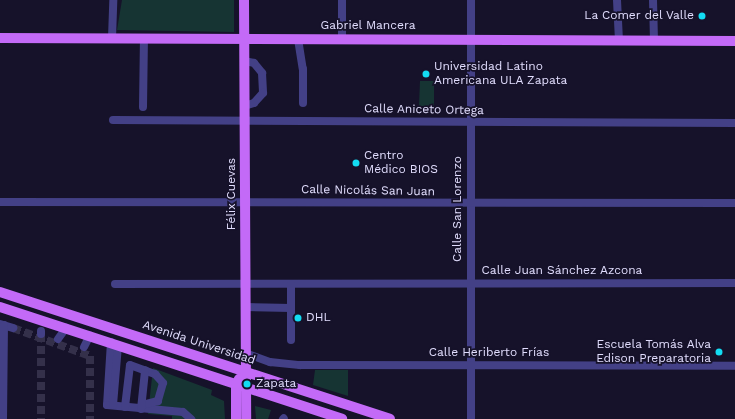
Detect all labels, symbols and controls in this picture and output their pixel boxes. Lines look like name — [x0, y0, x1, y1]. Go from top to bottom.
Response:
place label: La Comer del Valle — [583, 9, 694, 23]
marker: La Comer del Valle — [697, 11, 707, 21]
street label: Gabriel Mancera — [320, 19, 416, 33]
place label: Universidad Latino Americana ULA Zapata — [434, 60, 568, 88]
marker: Universidad Latino Americana ULA Zapata — [421, 69, 431, 79]
street label: Calle Aniceto Ortega — [364, 102, 484, 118]
place label: Centro Médico BIOS — [364, 149, 438, 177]
street label: Calle San Lorenzo — [451, 156, 465, 262]
street label: Félix Cuevas — [225, 158, 239, 230]
marker: Centro Médico BIOS — [351, 158, 361, 168]
street label: Calle Nicolás San Juan — [301, 183, 435, 199]
street label: Calle Juan Sánchez Azcona — [481, 264, 643, 278]
place label: DHL — [306, 311, 331, 325]
marker: DHL — [293, 313, 303, 323]
street label: Avenida Universidad — [141, 318, 257, 368]
place label: Escuela Tomás Alva Edison Preparatoria — [595, 338, 711, 366]
street label: Calle Heriberto Frías — [429, 346, 549, 360]
marker: Escuela Tomás Alva Edison Preparatoria — [714, 347, 724, 357]
place label: Zapata — [256, 377, 296, 391]
marker: Zapata — [241, 378, 253, 390]

